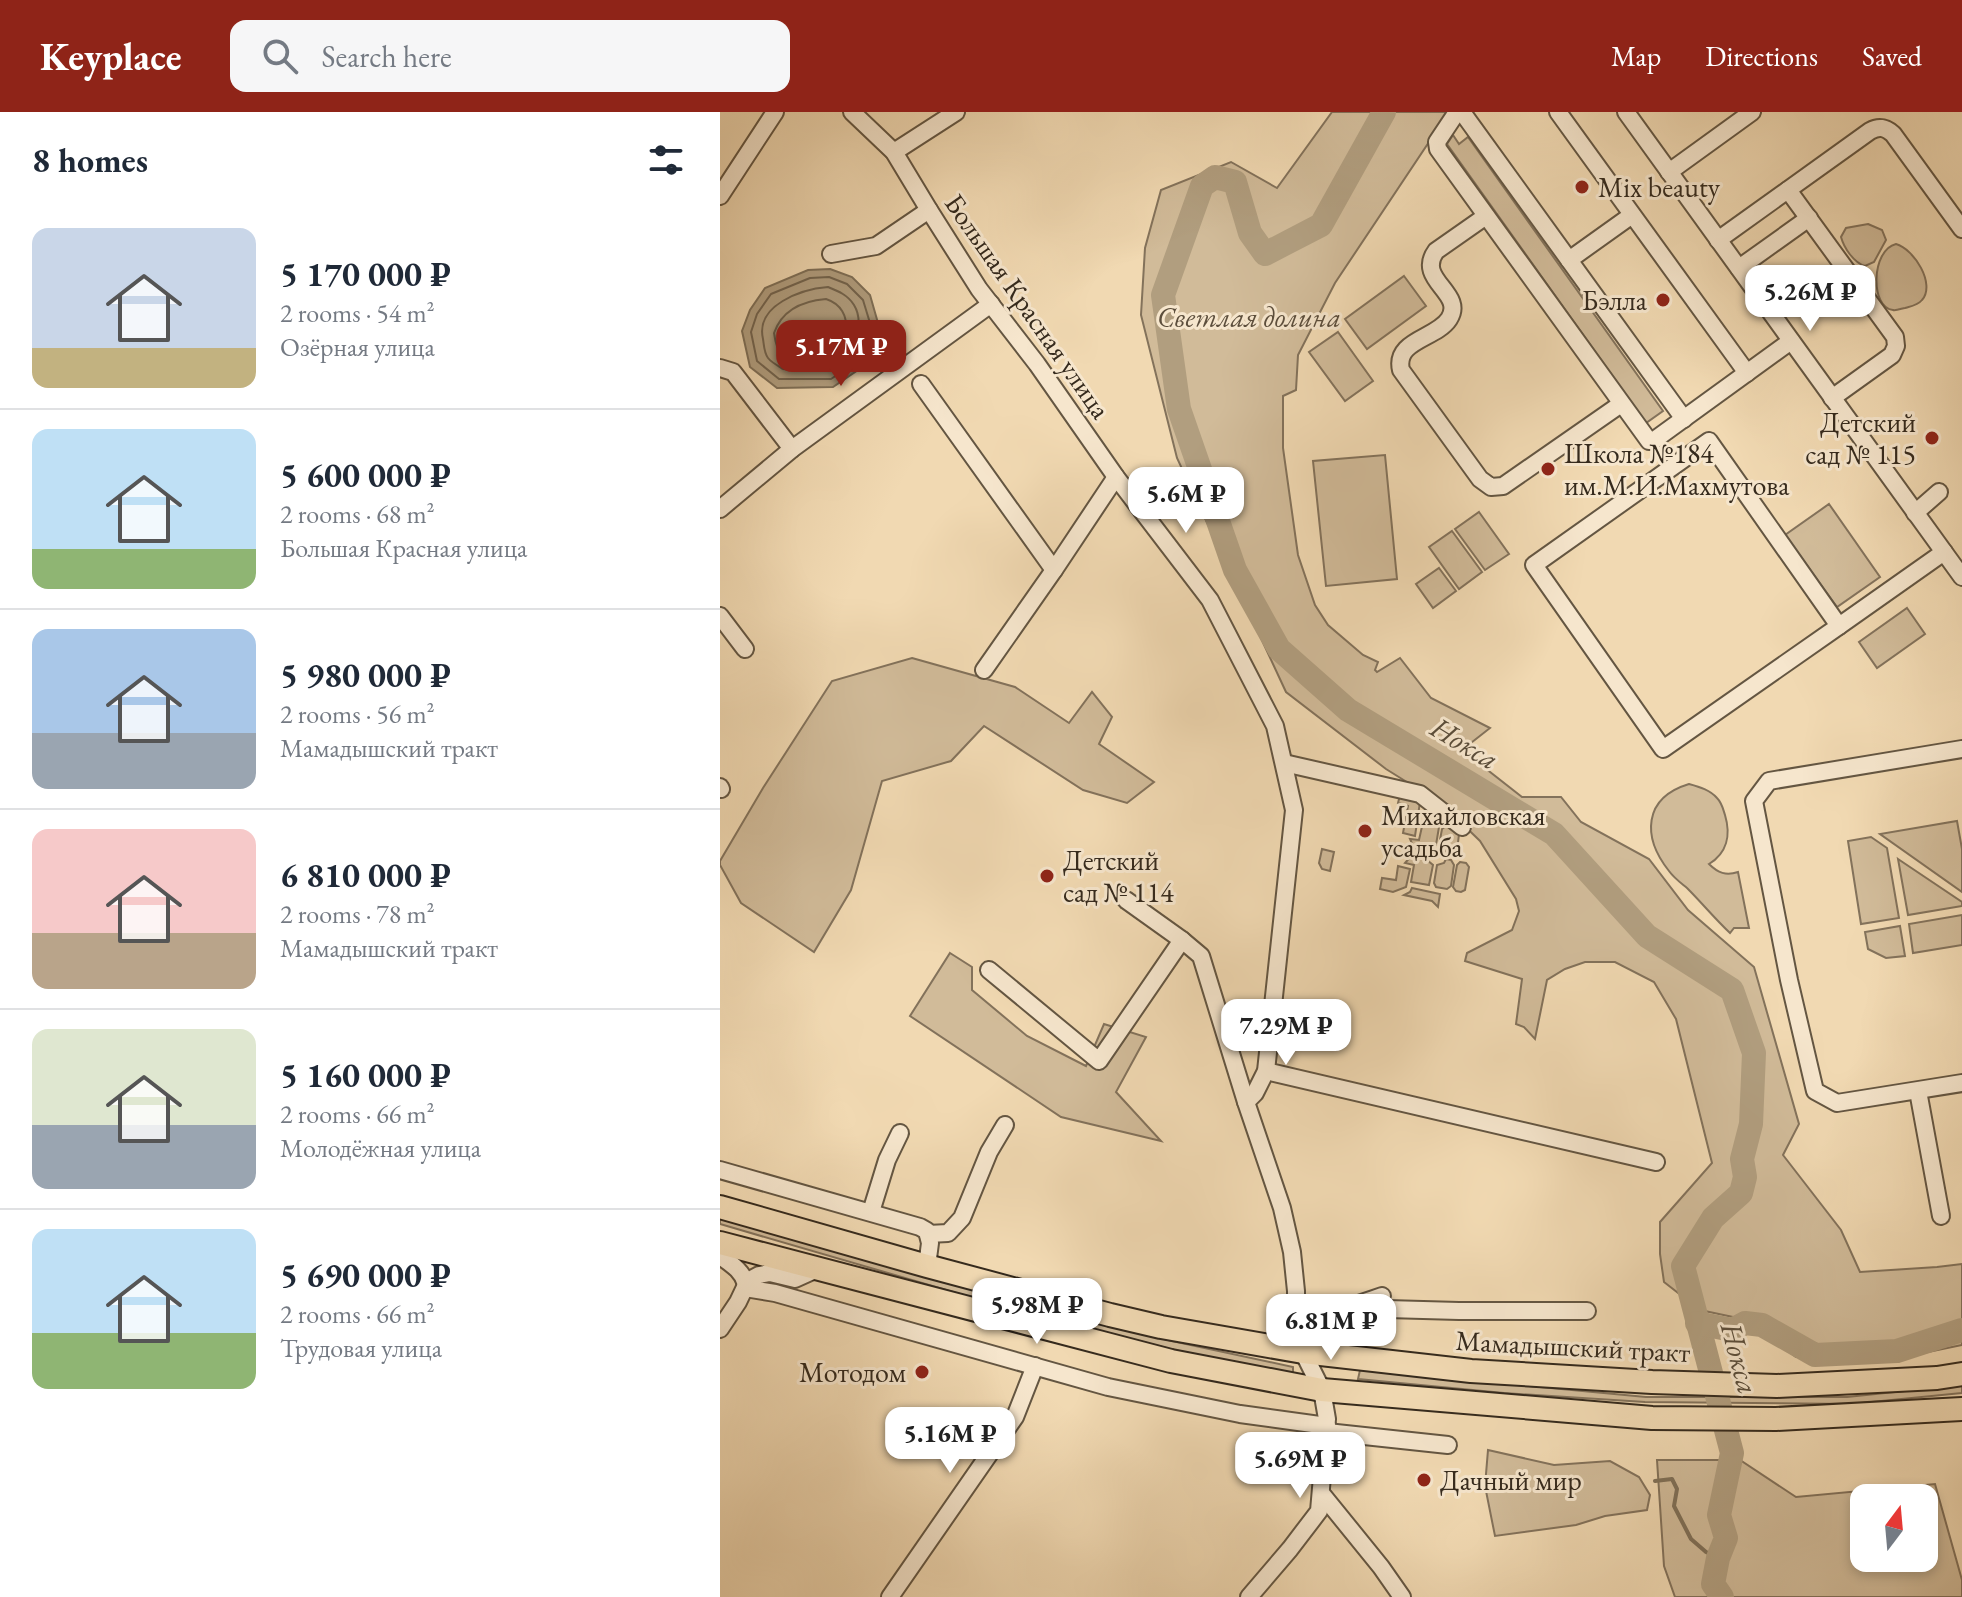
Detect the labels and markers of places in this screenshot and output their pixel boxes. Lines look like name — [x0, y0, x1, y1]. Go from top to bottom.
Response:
place label: Mix beauty — [1598, 169, 1721, 205]
marker: Mix beauty — [1573, 178, 1591, 196]
pin: 5.26M ₽ — [1736, 265, 1884, 333]
place label: Бэлла — [1582, 282, 1648, 318]
marker: Бэлла — [1654, 291, 1672, 309]
pin: 5.17M ₽ — [767, 320, 915, 388]
place label: Детский сад № 115 — [1805, 404, 1916, 472]
marker: Детский сад № 115 — [1923, 429, 1941, 447]
place label: Школа №184 им.М.И.Махмутова — [1564, 435, 1790, 503]
marker: Школа №184 им.М.И.Махмутова — [1539, 460, 1557, 478]
pin: 5.6M ₽ — [1121, 467, 1251, 535]
place label: Михайловская усадьба — [1381, 797, 1545, 865]
marker: Михайловская усадьба — [1356, 822, 1374, 840]
place label: Детский сад № 114 — [1063, 842, 1174, 910]
marker: Детский сад № 114 — [1038, 867, 1056, 885]
pin: 7.29M ₽ — [1212, 999, 1360, 1067]
pin: 5.98M ₽ — [963, 1278, 1111, 1346]
pin: 6.81M ₽ — [1257, 1294, 1405, 1362]
place label: Мотодом — [799, 1354, 906, 1390]
marker: Мотодом — [913, 1363, 931, 1381]
pin: 5.16M ₽ — [876, 1407, 1024, 1475]
pin: 5.69M ₽ — [1226, 1432, 1374, 1500]
place label: Дачный мир — [1440, 1462, 1582, 1498]
marker: Дачный мир — [1415, 1471, 1433, 1489]

